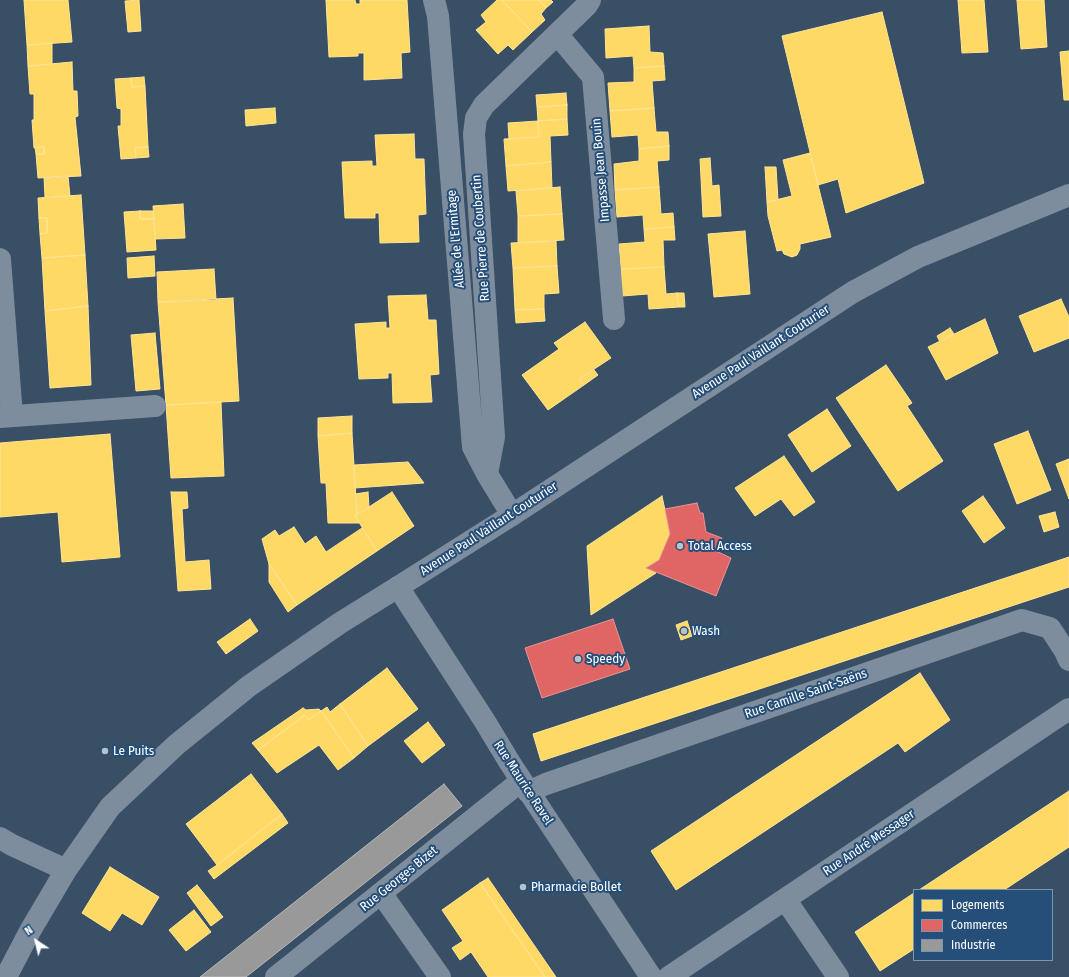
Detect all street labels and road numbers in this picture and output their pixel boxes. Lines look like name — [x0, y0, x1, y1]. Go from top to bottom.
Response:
street label: Impasse Jean Bouin — [589, 118, 613, 222]
street label: Rue Pierre de Coubertin — [469, 174, 493, 302]
street label: Allée de l'Ermitage — [444, 189, 468, 289]
street label: Avenue Paul Vaillant Couturier — [689, 302, 833, 402]
street label: Avenue Paul Vaillant Couturier — [417, 479, 561, 579]
street label: Rue Camille Saint-Saëns — [743, 666, 869, 722]
street label: Rue Maurice Ravel — [490, 738, 556, 828]
street label: Rue André Messager — [820, 807, 918, 879]
street label: Rue Georges Bizet — [357, 843, 441, 915]

